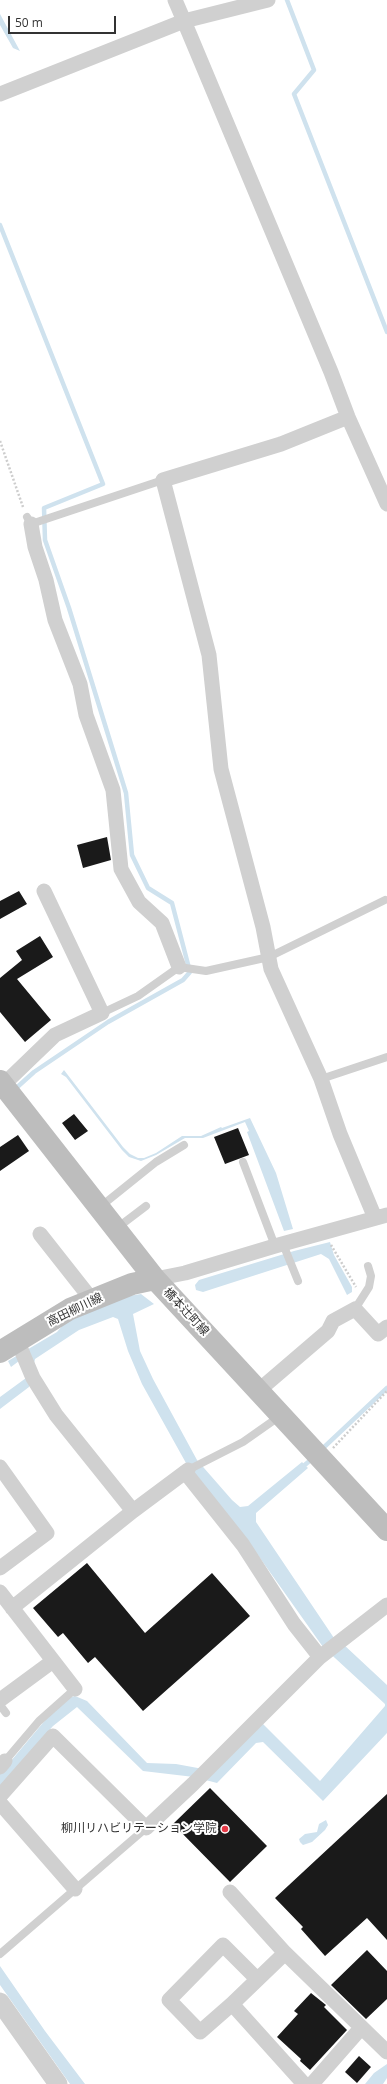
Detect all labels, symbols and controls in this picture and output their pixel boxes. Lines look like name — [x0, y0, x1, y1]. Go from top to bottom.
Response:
scale bar — [10, 8, 118, 34]
text: 50 m — [15, 14, 43, 31]
street label: 橋本辻町線 — [160, 1285, 212, 1339]
street label: 高田柳川線 — [45, 1290, 105, 1330]
place label: 柳川リハビリテーション学院 — [61, 1822, 217, 1836]
marker: 柳川リハビリテーション学院 — [220, 1824, 230, 1834]

